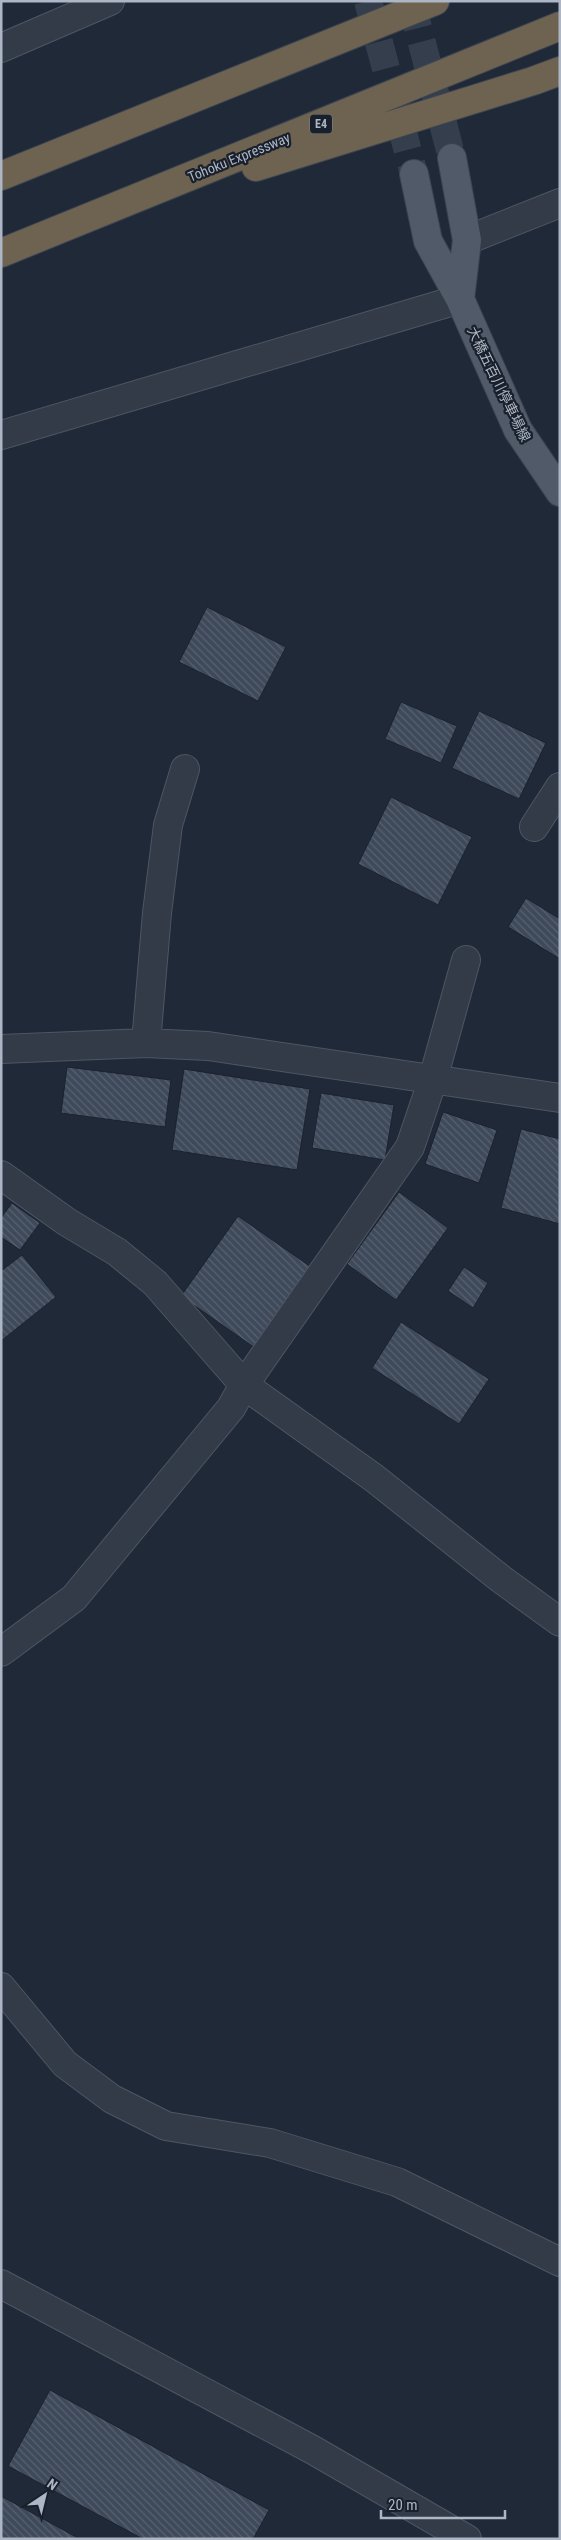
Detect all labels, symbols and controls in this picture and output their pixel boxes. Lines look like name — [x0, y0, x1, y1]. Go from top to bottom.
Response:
road number: E4 — [310, 115, 332, 134]
street label: Tohoku Expressway — [186, 129, 293, 185]
street label: 大橋五百川停車場線 — [464, 324, 534, 444]
north arrow — [20, 2470, 70, 2520]
text: N — [44, 2475, 61, 2493]
scale bar — [381, 2488, 505, 2520]
text: 20 m — [388, 2496, 418, 2514]

